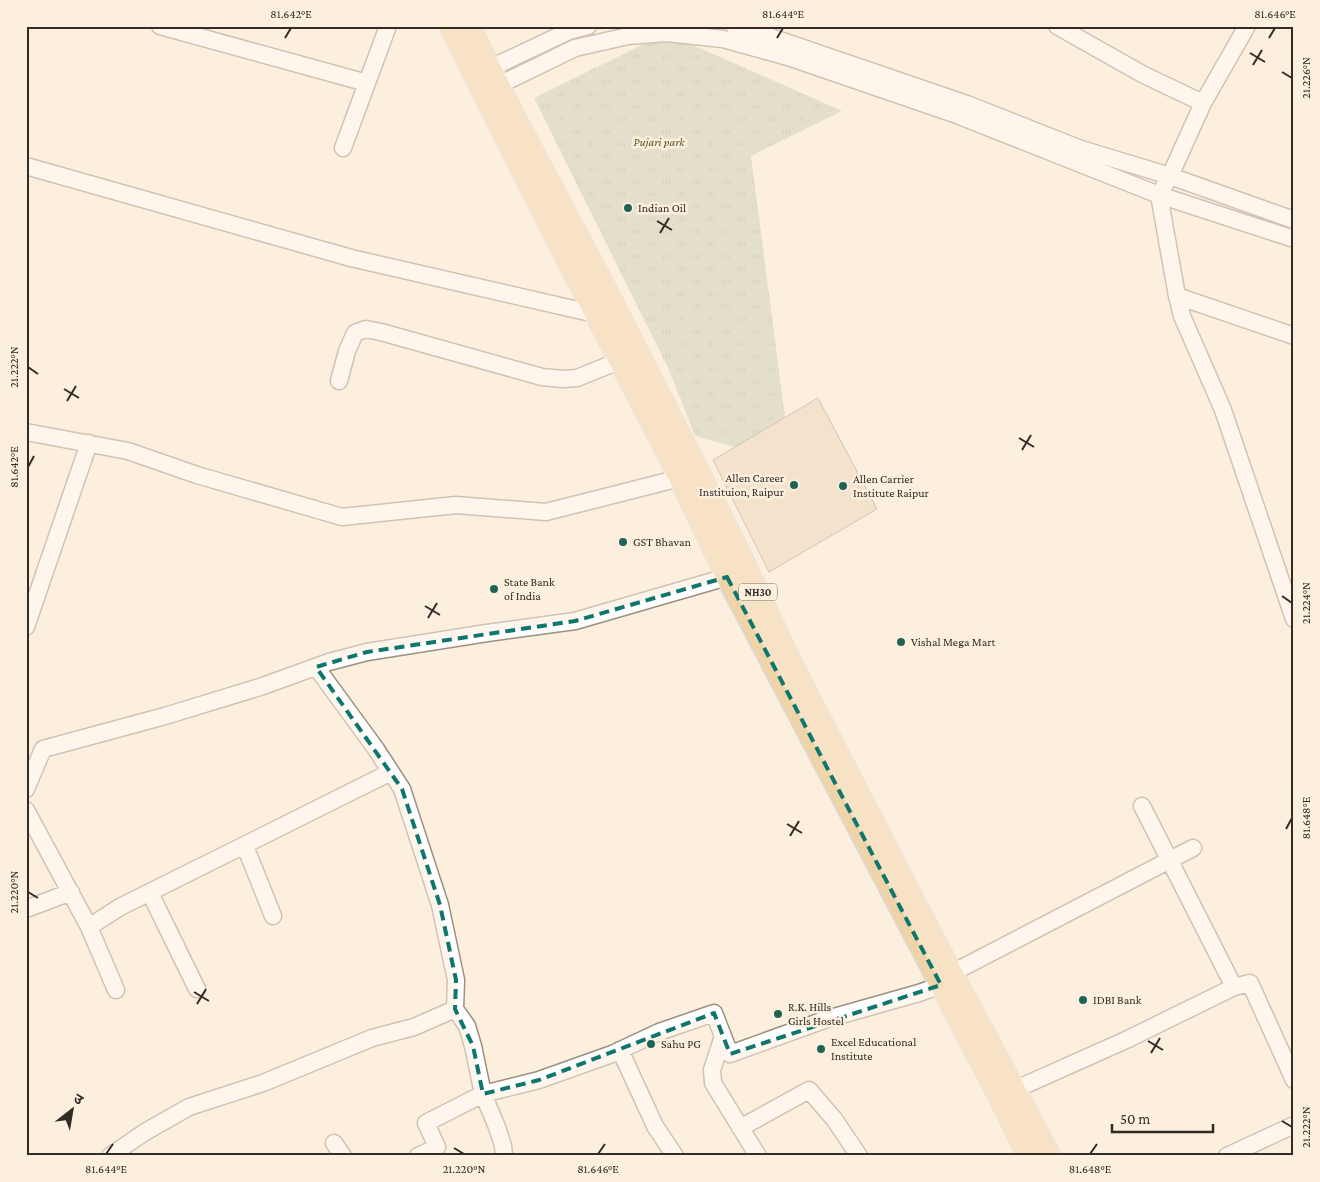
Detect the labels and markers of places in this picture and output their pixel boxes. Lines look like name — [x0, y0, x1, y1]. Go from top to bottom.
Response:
place label: Indian Oil — [638, 201, 686, 215]
marker: Indian Oil — [622, 202, 634, 214]
place label: Allen Career Instituion, Raipur — [699, 471, 785, 499]
place label: Allen Carrier Institute Raipur — [853, 472, 930, 500]
marker: Allen Career Instituion, Raipur — [788, 479, 800, 491]
marker: Allen Carrier Institute Raipur — [837, 480, 849, 492]
place label: GST Bhavan — [633, 535, 691, 549]
marker: GST Bhavan — [617, 536, 629, 548]
place label: State Bank of India — [504, 575, 555, 603]
marker: State Bank of India — [488, 583, 500, 595]
place label: Vishal Mega Mart — [911, 635, 996, 649]
marker: Vishal Mega Mart — [895, 636, 907, 648]
place label: IDBI Bank — [1093, 993, 1142, 1007]
marker: IDBI Bank — [1077, 994, 1089, 1006]
place label: R.K. Hills Girls Hostel — [788, 1000, 844, 1028]
marker: R.K. Hills Girls Hostel — [772, 1008, 784, 1020]
place label: Excel Educational Institute — [831, 1035, 916, 1063]
place label: Sahu PG — [661, 1037, 701, 1051]
marker: Sahu PG — [645, 1038, 657, 1050]
marker: Excel Educational Institute — [815, 1043, 827, 1055]

